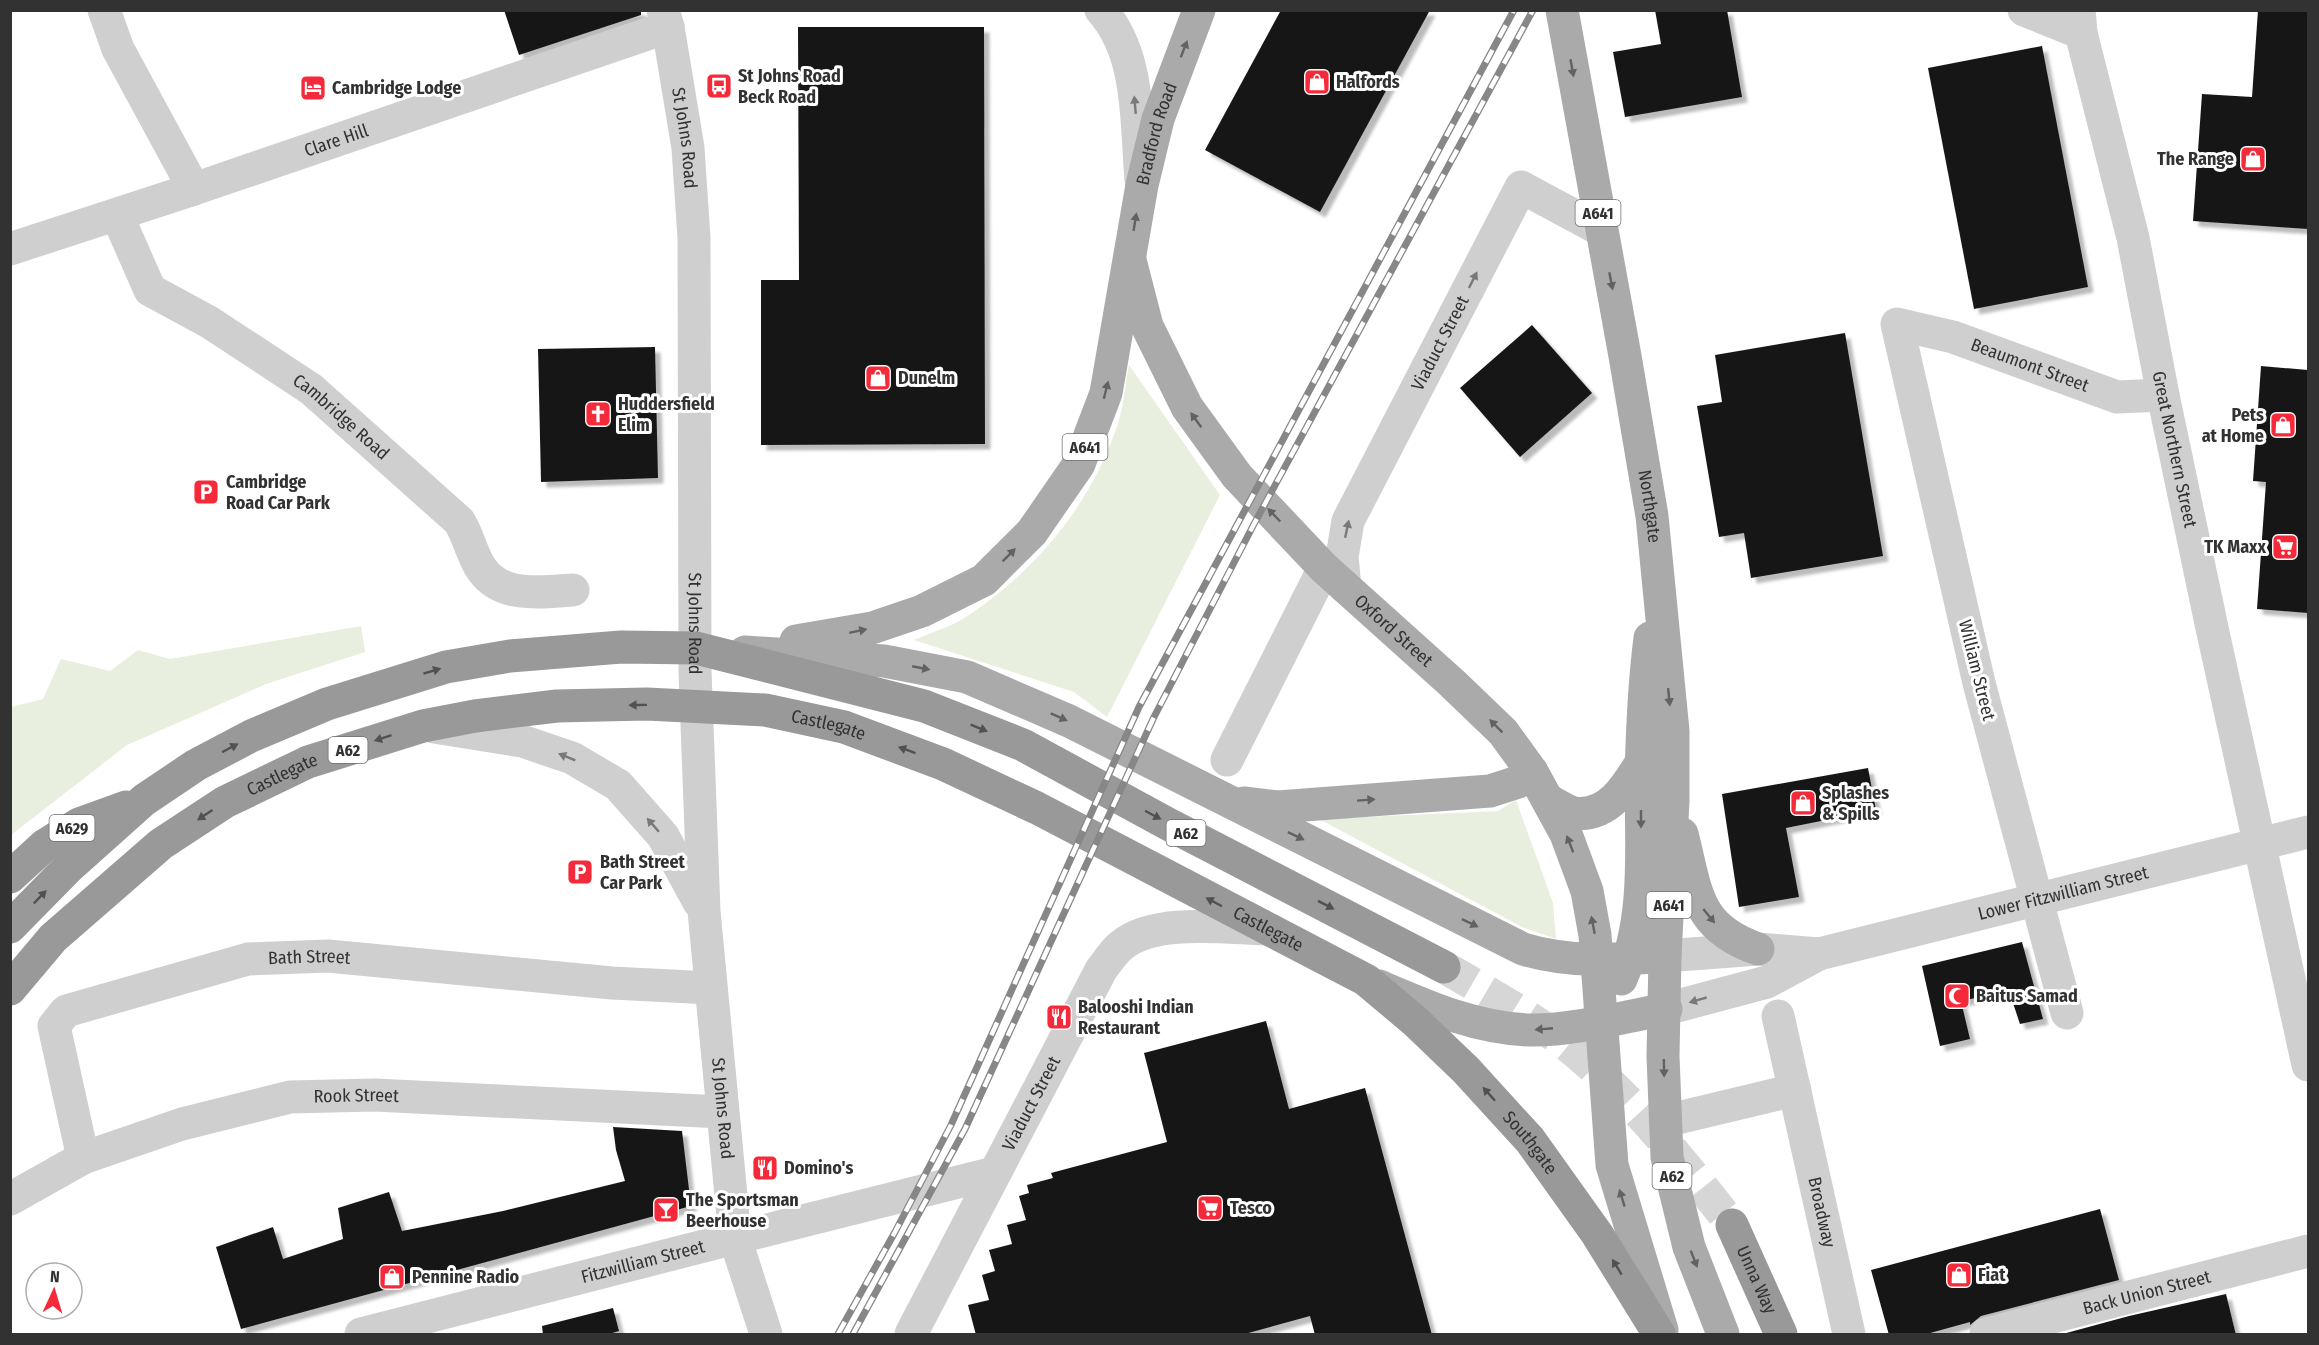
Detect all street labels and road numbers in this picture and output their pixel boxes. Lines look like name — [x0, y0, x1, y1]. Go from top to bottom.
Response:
street label: Bradford Road — [1131, 79, 1182, 187]
street label: St Johns Road — [667, 86, 702, 189]
street label: Clare Hill — [301, 119, 371, 162]
road number: A641 — [1576, 200, 1620, 226]
street label: Viaduct Street — [1407, 292, 1474, 394]
street label: Beaumont Street — [1968, 333, 2092, 397]
street label: Cambridge Road — [289, 369, 394, 465]
street label: Great Northern Street — [2148, 369, 2202, 530]
road number: A641 — [1062, 434, 1108, 460]
street label: Northgate — [1633, 468, 1666, 544]
street label: St Johns Road — [684, 573, 706, 674]
street label: Oxford Street — [1350, 590, 1437, 672]
street label: William Street — [1954, 617, 2000, 723]
street label: Castlegate — [789, 705, 869, 745]
road number: A62 — [328, 737, 368, 763]
street label: Castlegate — [243, 749, 320, 801]
road number: A629 — [50, 815, 94, 841]
road number: A62 — [1166, 820, 1206, 846]
street label: Lower Fitzwilliam Street — [1976, 861, 2151, 925]
road number: A641 — [1646, 892, 1692, 918]
street label: Castlegate — [1229, 901, 1307, 956]
street label: Bath Street — [268, 945, 352, 969]
street label: Viaduct Street — [998, 1052, 1065, 1155]
street label: St Johns Road — [707, 1057, 738, 1160]
street label: Rook Street — [313, 1084, 400, 1107]
street label: Southgate — [1498, 1107, 1562, 1179]
road number: A62 — [1652, 1163, 1692, 1189]
street label: Broadway — [1803, 1175, 1840, 1250]
street label: Fitzwilliam Street — [579, 1235, 707, 1288]
street label: Unna Way — [1732, 1242, 1781, 1317]
street label: Back Union Street — [2080, 1266, 2213, 1320]

